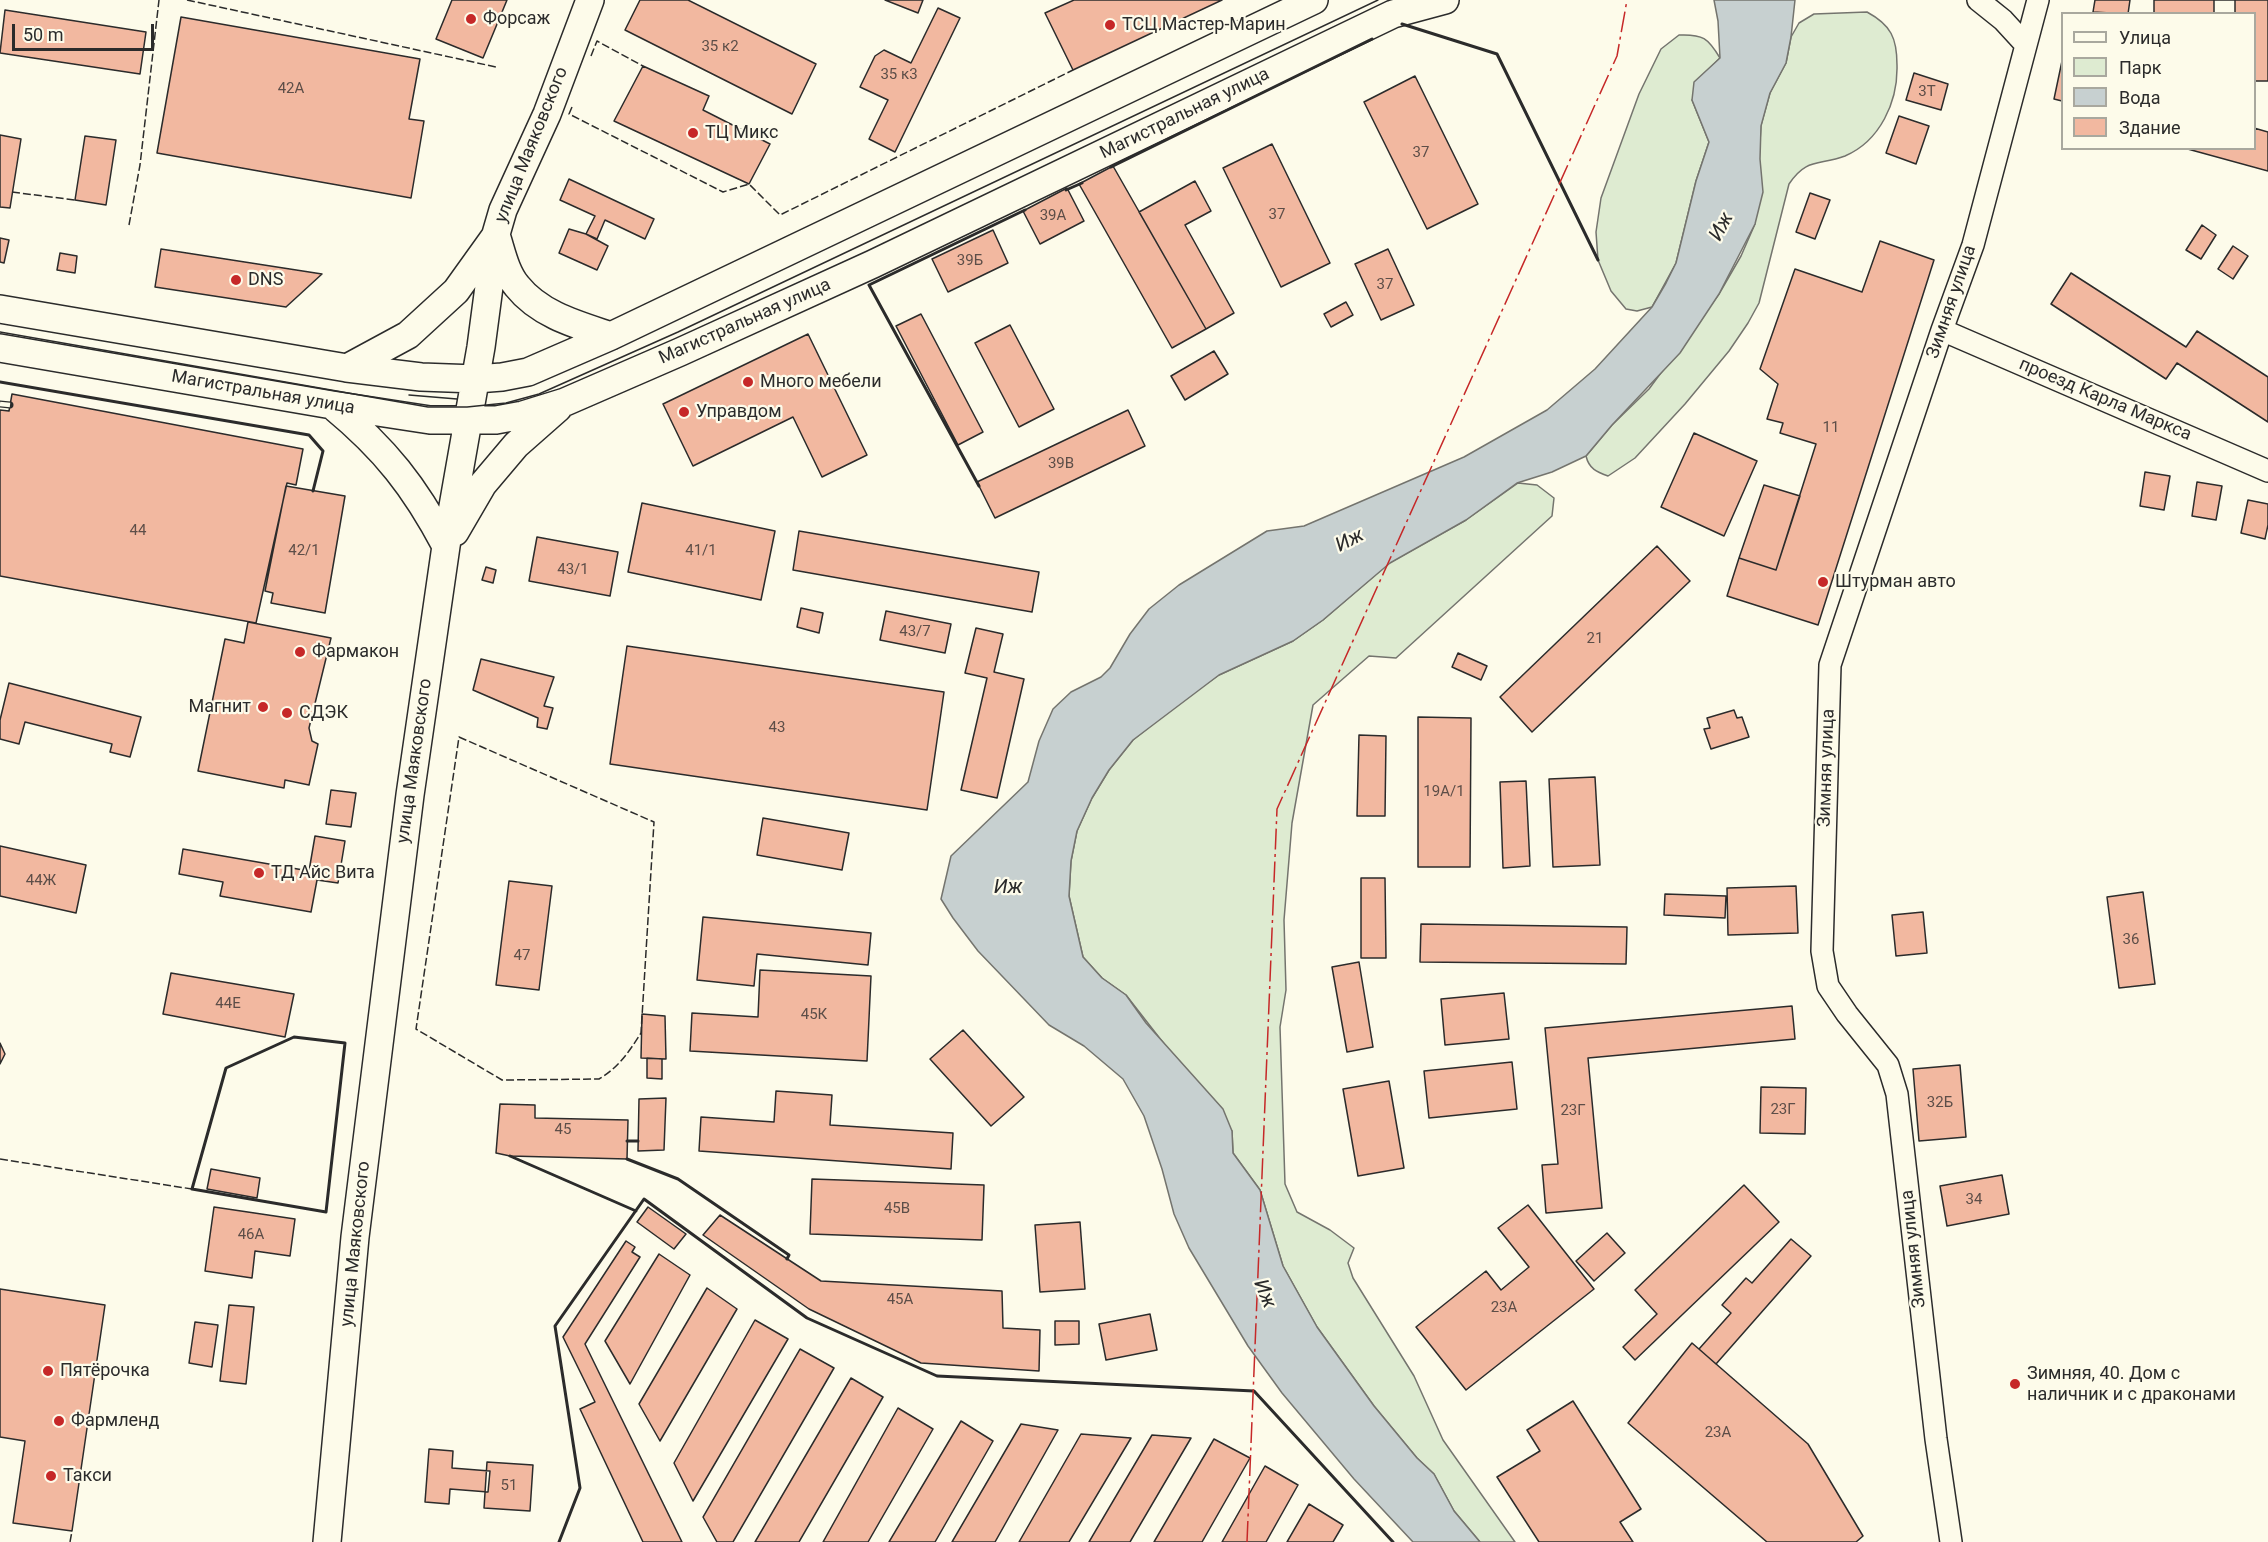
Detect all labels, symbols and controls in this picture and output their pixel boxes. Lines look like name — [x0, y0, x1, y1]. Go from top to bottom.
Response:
place label: Форсаж — [483, 8, 550, 30]
scale bar — [15, 12, 158, 50]
marker: Форсаж — [464, 12, 478, 26]
legend — [2061, 12, 2256, 150]
place label: ТСЦ Мастер-Марин — [1122, 14, 1286, 36]
marker: ТСЦ Мастер-Марин — [1103, 18, 1117, 32]
text: 50 m — [23, 24, 63, 45]
text: Улица — [2119, 27, 2171, 48]
house number: 35 к2 — [701, 38, 739, 56]
text: Парк — [2119, 57, 2161, 78]
street label: улица Маяковского — [491, 64, 573, 226]
street label: Магистральная улица — [1097, 64, 1273, 164]
house number: 35 к3 — [880, 66, 918, 84]
house number: 42А — [278, 80, 304, 98]
house number: 3Т — [1918, 83, 1936, 101]
text: Вода — [2119, 87, 2161, 108]
text: Здание — [2119, 117, 2181, 138]
place label: ТЦ Микс — [705, 122, 778, 144]
marker: ТЦ Микс — [686, 126, 700, 140]
house number: 37 — [1413, 144, 1429, 162]
house number: 37 — [1269, 206, 1285, 224]
house number: 39А — [1040, 207, 1066, 225]
water label: Иж — [1705, 209, 1739, 245]
street label: Зимняя улица — [1923, 242, 1981, 362]
house number: 39Б — [957, 252, 983, 270]
place label: DNS — [248, 269, 283, 291]
marker: DNS — [229, 273, 243, 287]
street label: Магистральная улица — [656, 274, 834, 370]
house number: 37 — [1377, 276, 1393, 294]
street label: проезд Карла Маркса — [2016, 354, 2194, 446]
street label: Магистральная улица — [170, 366, 356, 420]
place label: Много мебели — [760, 371, 882, 393]
marker: Много мебели — [741, 375, 755, 389]
place label: Управдом — [696, 401, 781, 423]
marker: Управдом — [677, 405, 691, 419]
house number: 11 — [1823, 419, 1839, 437]
house number: 39В — [1048, 455, 1074, 473]
house number: 44 — [130, 522, 146, 540]
water label: Иж — [1332, 524, 1368, 558]
house number: 42/1 — [288, 542, 320, 560]
house number: 41/1 — [685, 542, 717, 560]
house number: 43/1 — [557, 561, 589, 579]
place label: Штурман авто — [1835, 571, 1956, 593]
marker: Штурман авто — [1816, 575, 1830, 589]
house number: 43/7 — [899, 623, 931, 641]
house number: 21 — [1587, 630, 1603, 648]
place label: Фармакон — [312, 641, 399, 663]
marker: Фармакон — [293, 645, 307, 659]
street label: улица Маяковского — [393, 677, 437, 845]
place label: Магнит — [189, 696, 251, 718]
marker: Магнит — [256, 700, 270, 714]
place label: СДЭК — [299, 702, 348, 724]
marker: СДЭК — [280, 706, 294, 720]
street label: Зимняя улица — [1814, 708, 1840, 828]
house number: 43 — [769, 719, 785, 737]
house number: 19А/1 — [1423, 783, 1465, 801]
place label: ТД Айс Вита — [271, 862, 375, 884]
marker: ТД Айс Вита — [252, 866, 266, 880]
house number: 44Ж — [26, 872, 56, 890]
water label: Иж — [994, 876, 1022, 900]
house number: 36 — [2123, 931, 2139, 949]
house number: 47 — [514, 947, 530, 965]
house number: 44Е — [215, 995, 241, 1013]
house number: 45К — [801, 1006, 827, 1024]
house number: 32Б — [1927, 1094, 1953, 1112]
house number: 23Г — [1770, 1101, 1796, 1119]
house number: 23Г — [1560, 1102, 1586, 1120]
house number: 45 — [555, 1121, 571, 1139]
street label: улица Маяковского — [337, 1160, 375, 1328]
street label: Зимняя улица — [1897, 1189, 1931, 1309]
house number: 34 — [1966, 1191, 1982, 1209]
house number: 45В — [884, 1200, 910, 1218]
house number: 46А — [238, 1226, 264, 1244]
water label: Иж — [1247, 1276, 1281, 1312]
house number: 45А — [887, 1291, 913, 1309]
house number: 23А — [1491, 1299, 1517, 1317]
place label: Пятёрочка — [60, 1360, 150, 1382]
place label: Зимняя, 40. Дом с наличник и с драконами — [2027, 1363, 2236, 1406]
marker: Пятёрочка — [41, 1364, 55, 1378]
marker: Зимняя, 40. Дом с наличник и с драконами — [2008, 1377, 2022, 1391]
place label: Фармленд — [71, 1410, 159, 1432]
marker: Фармленд — [52, 1414, 66, 1428]
house number: 23А — [1705, 1424, 1731, 1442]
place label: Такси — [63, 1465, 112, 1487]
marker: Такси — [44, 1469, 58, 1483]
house number: 51 — [501, 1477, 517, 1495]

